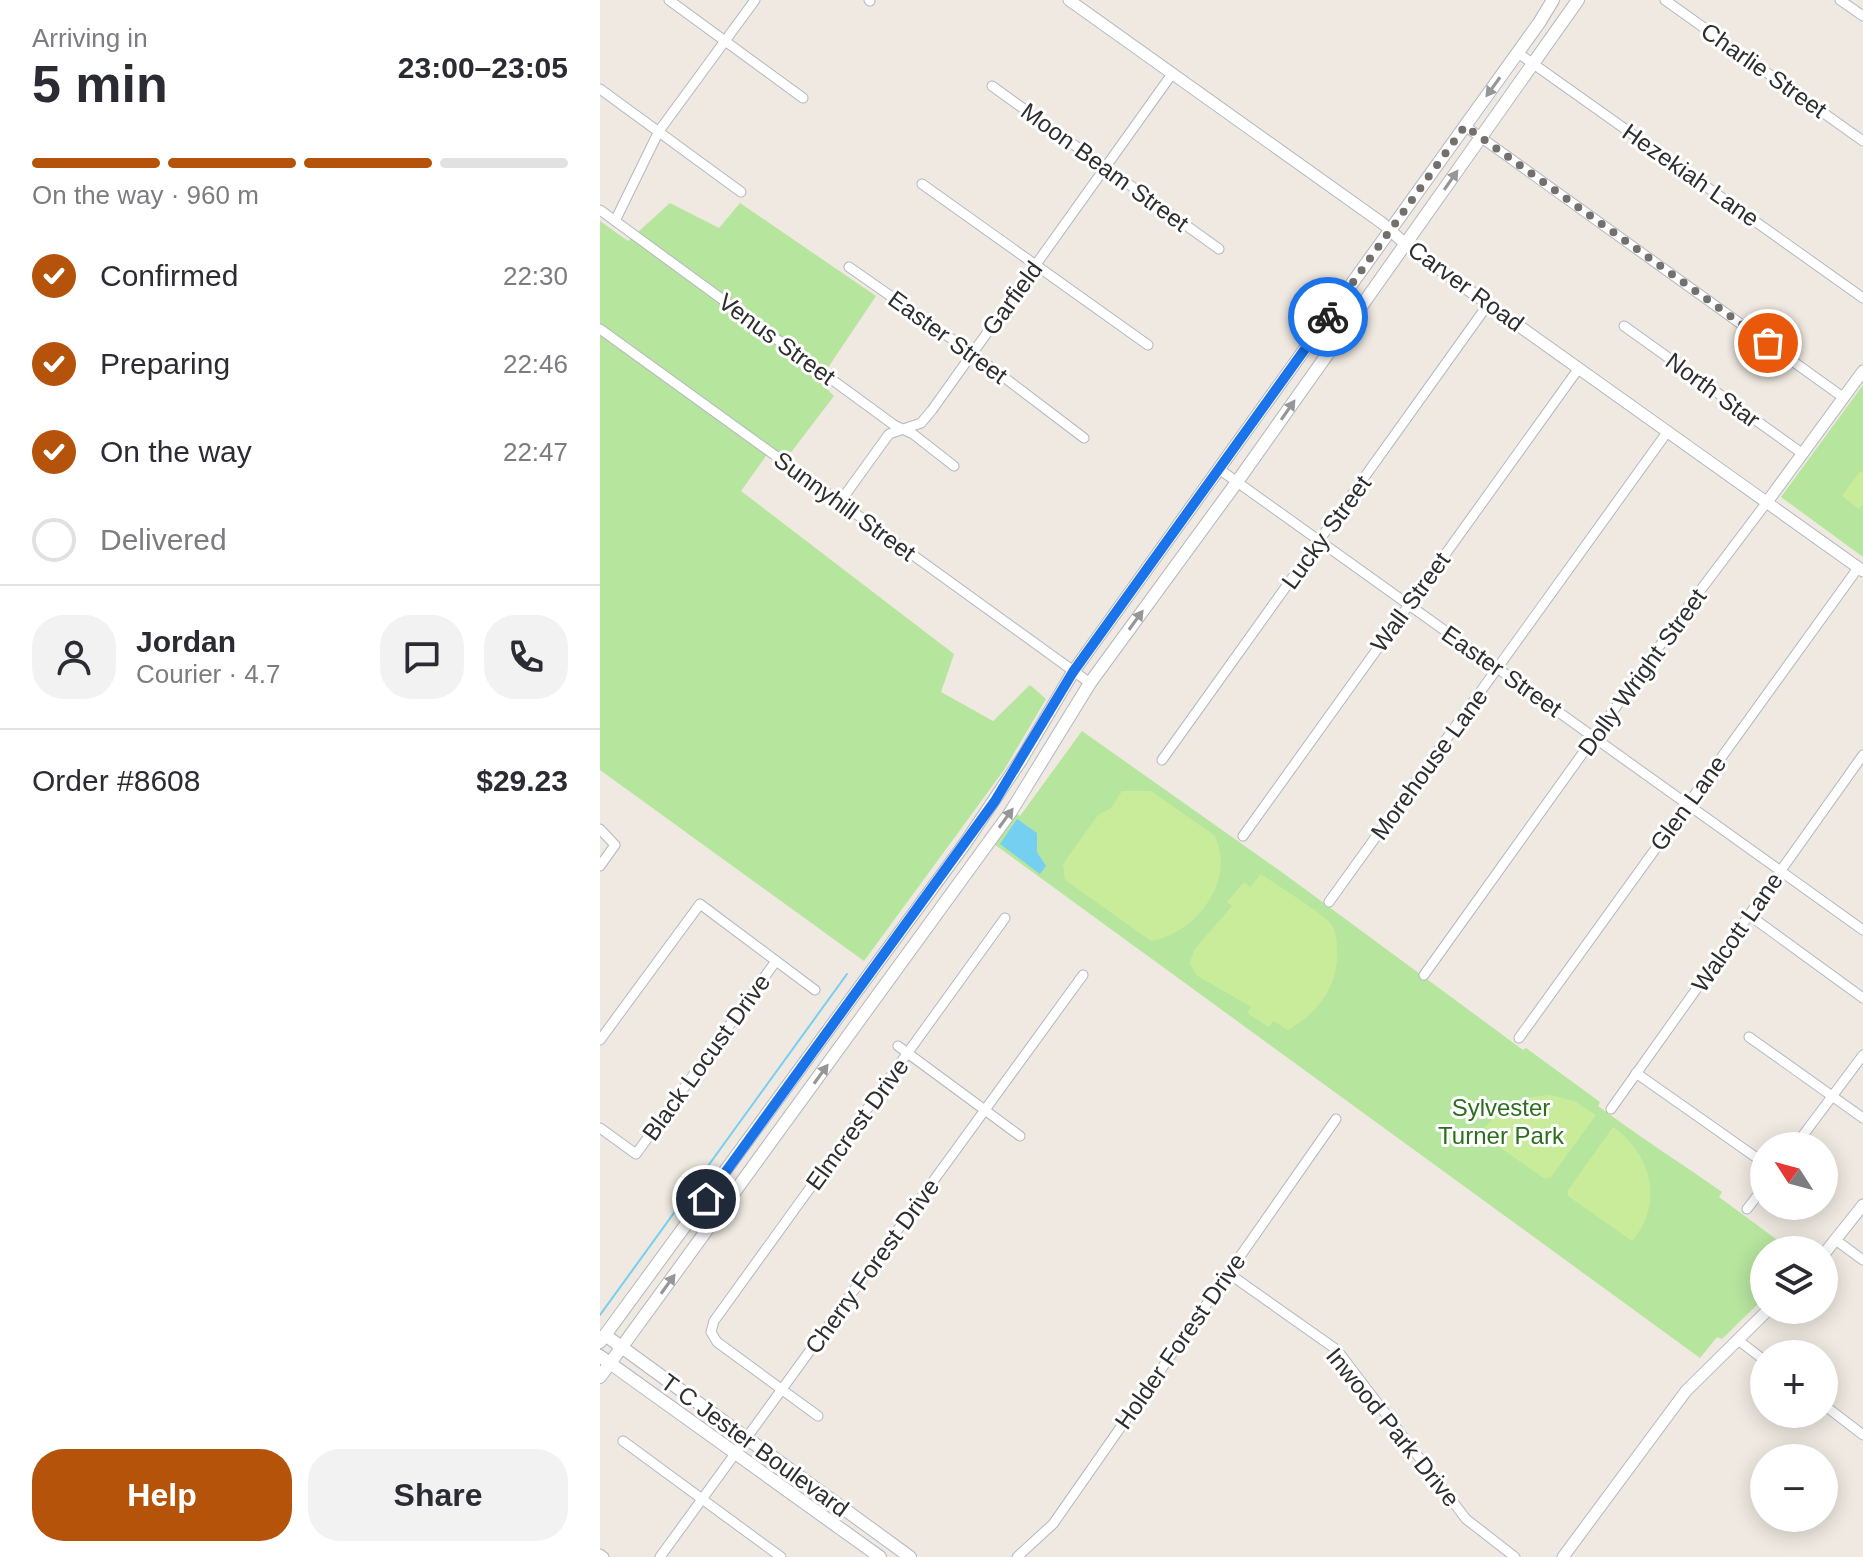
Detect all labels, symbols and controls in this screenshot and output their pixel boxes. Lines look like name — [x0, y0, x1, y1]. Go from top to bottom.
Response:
street label: Charlie Street — [1696, 17, 1832, 123]
text: Arriving in — [32, 23, 148, 53]
text: 23:00–23:05 — [398, 51, 568, 84]
text: 5 min — [32, 55, 168, 113]
one-way arrow — [1485, 76, 1501, 98]
street label: Moon Beam Street — [1016, 97, 1194, 237]
street label: Hezekiah Lane — [1618, 118, 1764, 232]
one-way arrow — [1443, 170, 1458, 191]
text: On the way · 960 m — [32, 180, 259, 210]
street label: Carver Road — [1403, 235, 1529, 337]
icon: check — [32, 254, 76, 298]
street label: Garfield — [976, 256, 1048, 340]
text: Confirmed — [100, 259, 238, 292]
text: 22:30 — [503, 261, 568, 291]
courier — [1288, 277, 1368, 357]
street label: Easter Street — [883, 285, 1013, 389]
street label: Venus Street — [713, 288, 841, 391]
icon: bike — [1306, 295, 1350, 339]
pin — [1734, 309, 1802, 377]
icon: bag — [1746, 321, 1790, 365]
icon: check — [32, 342, 76, 386]
text: Preparing — [100, 347, 230, 380]
street label: North Star — [1661, 347, 1765, 433]
text: 22:46 — [503, 349, 568, 379]
one-way arrow — [1280, 399, 1295, 420]
icon: check — [32, 430, 76, 474]
text: On the way — [100, 435, 252, 468]
text: 22:47 — [503, 437, 568, 467]
street label: Sunnyhill Street — [769, 446, 921, 567]
street label: Lucky Street — [1276, 470, 1376, 594]
text: Delivered — [100, 523, 227, 556]
street label: Wall Street — [1365, 547, 1455, 657]
street label: Dolly Wright Street — [1572, 583, 1712, 761]
one-way arrow — [1127, 610, 1143, 631]
button: person — [32, 615, 116, 699]
button: chat — [380, 615, 464, 699]
button: phone — [484, 615, 568, 699]
street label: Easter Street — [1437, 620, 1567, 722]
text: Jordan — [136, 625, 236, 658]
text: Courier · 4.7 — [136, 659, 281, 689]
street label: Morehouse Lane — [1365, 683, 1493, 845]
street label: Glen Lane — [1645, 750, 1731, 856]
text: Order #8608 — [32, 764, 200, 797]
text: $29.23 — [476, 764, 568, 797]
one-way arrow — [998, 808, 1013, 829]
street label: Walcott Lane — [1686, 867, 1788, 997]
street label: Black Locust Drive — [637, 969, 775, 1145]
street label: Elmcrest Drive — [800, 1053, 914, 1195]
one-way arrow — [813, 1063, 829, 1085]
park label: Sylvester Turner Park — [1438, 1094, 1565, 1149]
north arrow — [1750, 1132, 1838, 1220]
map controls — [1750, 1132, 1838, 1532]
pin — [672, 1165, 740, 1233]
street label: Cherry Forest Drive — [800, 1173, 944, 1359]
icon: home — [684, 1177, 728, 1221]
button: layers — [1750, 1236, 1838, 1324]
street label: Holder Forest Drive — [1109, 1248, 1251, 1434]
one-way arrow — [660, 1274, 675, 1295]
button: + — [1750, 1340, 1838, 1428]
street label: Inwood Park Drive — [1321, 1342, 1465, 1512]
street label: T C Jester Boulevard — [656, 1368, 854, 1522]
button: − — [1750, 1444, 1838, 1532]
button: Help — [32, 1449, 292, 1541]
button: Share — [308, 1449, 568, 1541]

